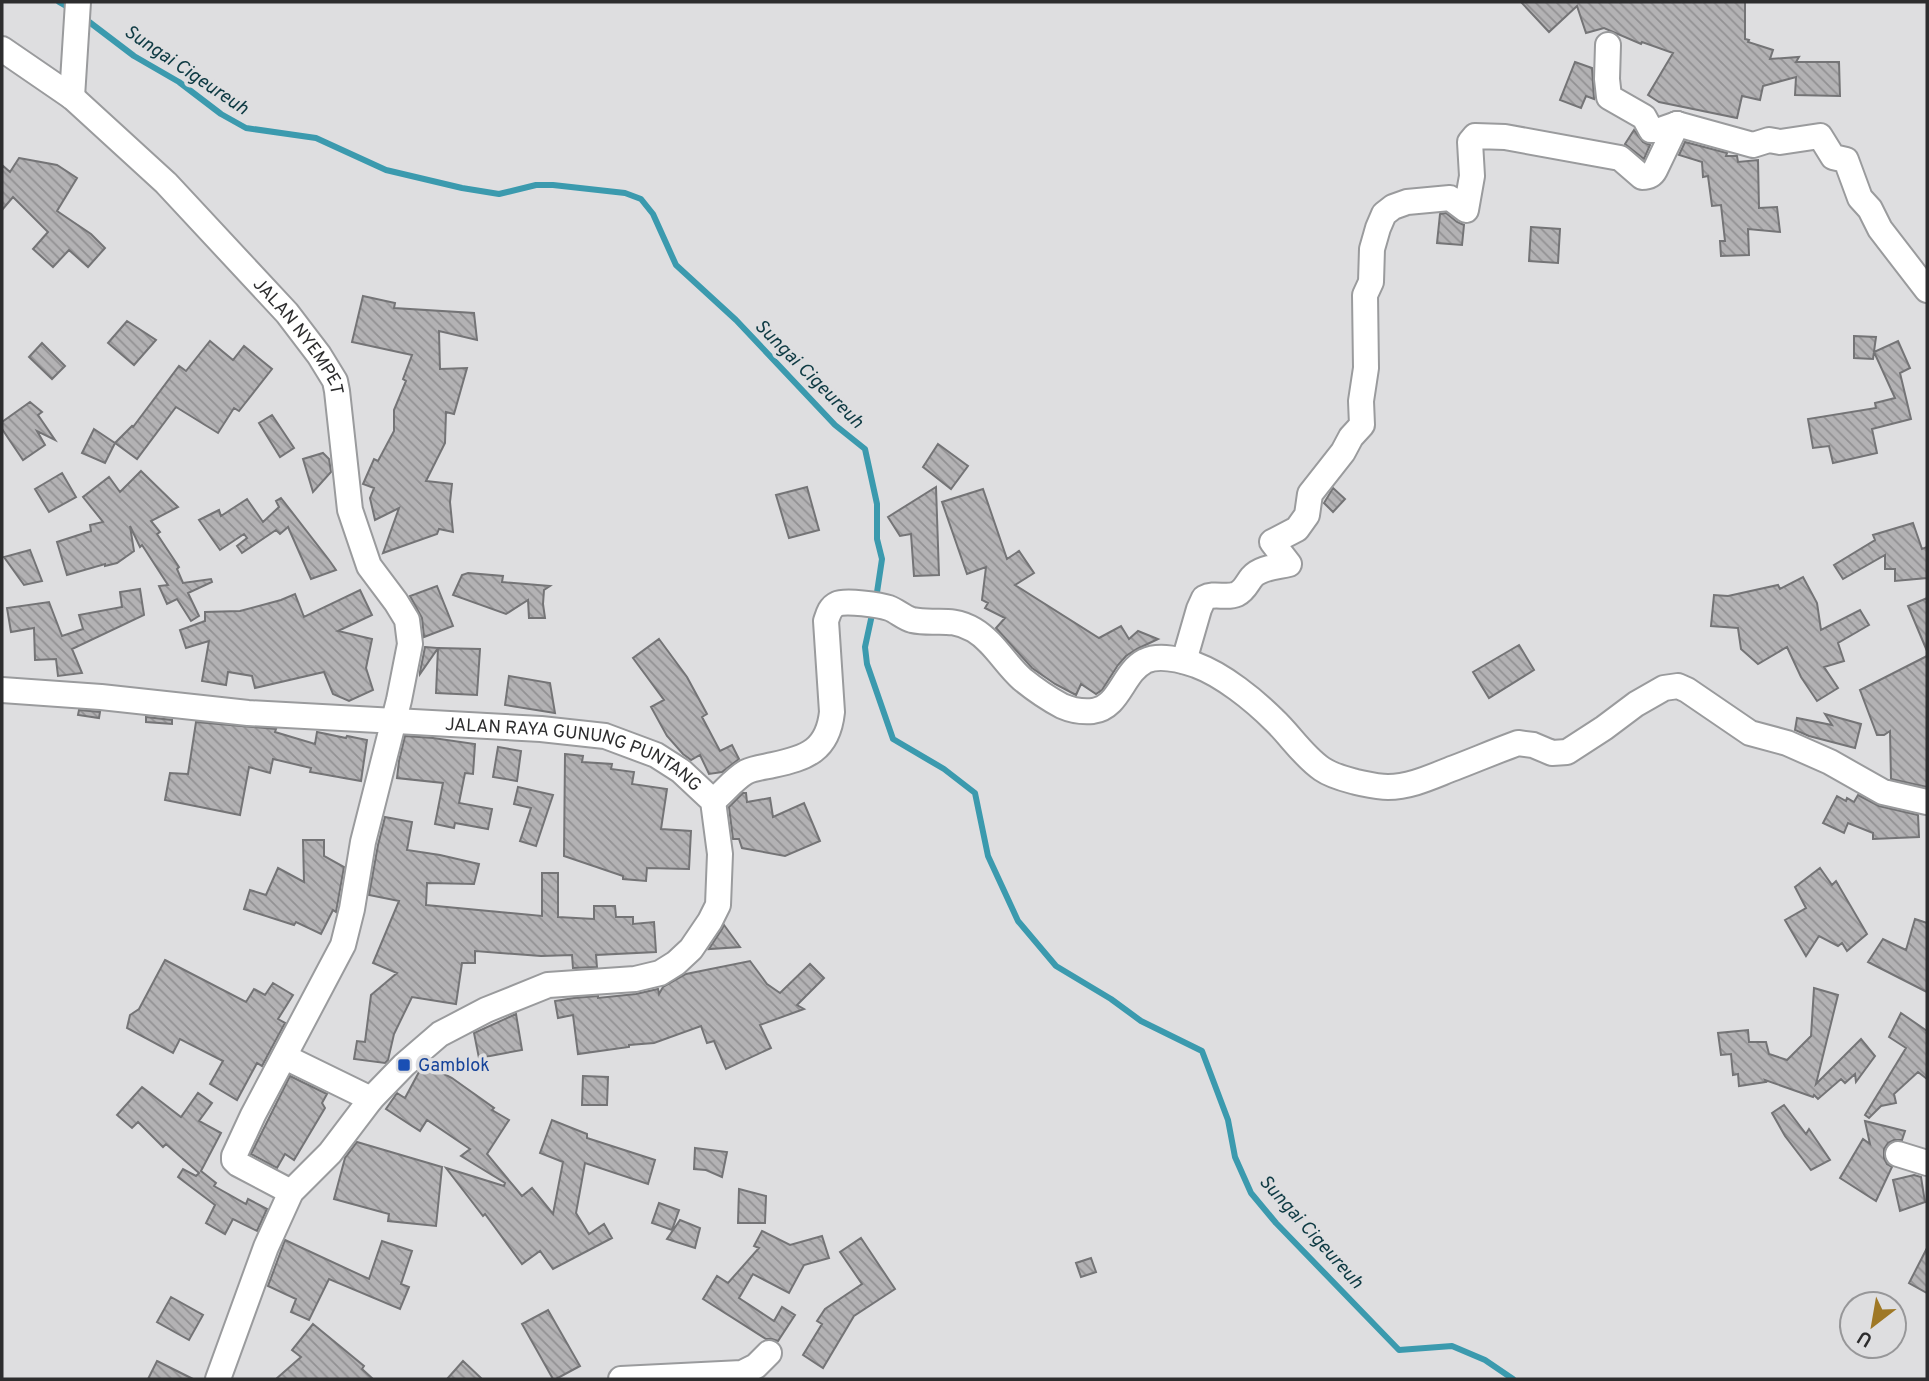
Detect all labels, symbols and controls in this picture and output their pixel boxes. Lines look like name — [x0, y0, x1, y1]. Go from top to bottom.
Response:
water label: Sungai Cigeureuh — [119, 20, 253, 122]
street label: JALAN NYEMPET — [247, 273, 347, 397]
water label: Sungai Cigeureuh — [749, 315, 869, 435]
street label: JALAN RAYA GUNUNG PUNTANG — [444, 714, 706, 797]
place label: Gamblok — [418, 1055, 490, 1078]
marker: Gamblok — [396, 1057, 412, 1073]
water label: Sungai Cigeureuh — [1253, 1170, 1368, 1295]
north arrow — [1838, 1290, 1908, 1360]
text: U — [1853, 1324, 1877, 1352]

